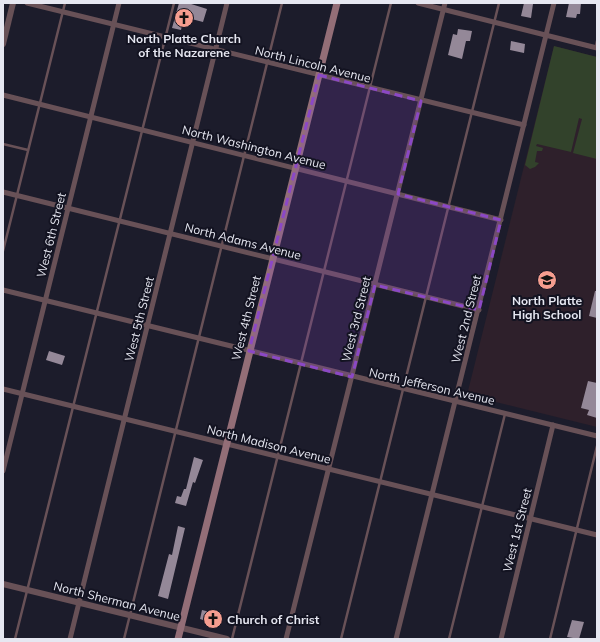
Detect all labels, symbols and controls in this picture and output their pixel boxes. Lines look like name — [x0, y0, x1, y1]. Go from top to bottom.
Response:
church icon: North Platte Church of the Nazarene — [173, 7, 195, 29]
place label: North Platte Church of the Nazarene — [127, 31, 241, 60]
street label: North Lincoln Avenue — [254, 42, 372, 86]
street label: North Washington Avenue — [180, 122, 328, 172]
street label: West 6th Street — [33, 191, 69, 279]
street label: North Adams Avenue — [183, 219, 303, 263]
school or university icon: North Platte High School — [536, 269, 558, 291]
street label: West 2nd Street — [448, 273, 484, 365]
street label: West 4th Street — [228, 274, 264, 362]
street label: West 5th Street — [121, 275, 157, 363]
street label: West 3rd Street — [338, 275, 374, 363]
place label: North Platte High School — [512, 293, 582, 322]
street label: North Jefferson Avenue — [368, 364, 496, 408]
street label: North Madison Avenue — [205, 421, 333, 467]
street label: West 1st Street — [499, 486, 535, 574]
street label: North Sherman Avenue — [52, 578, 182, 624]
church icon: Church of Christ — [202, 608, 224, 630]
place label: Church of Christ — [227, 612, 320, 627]

